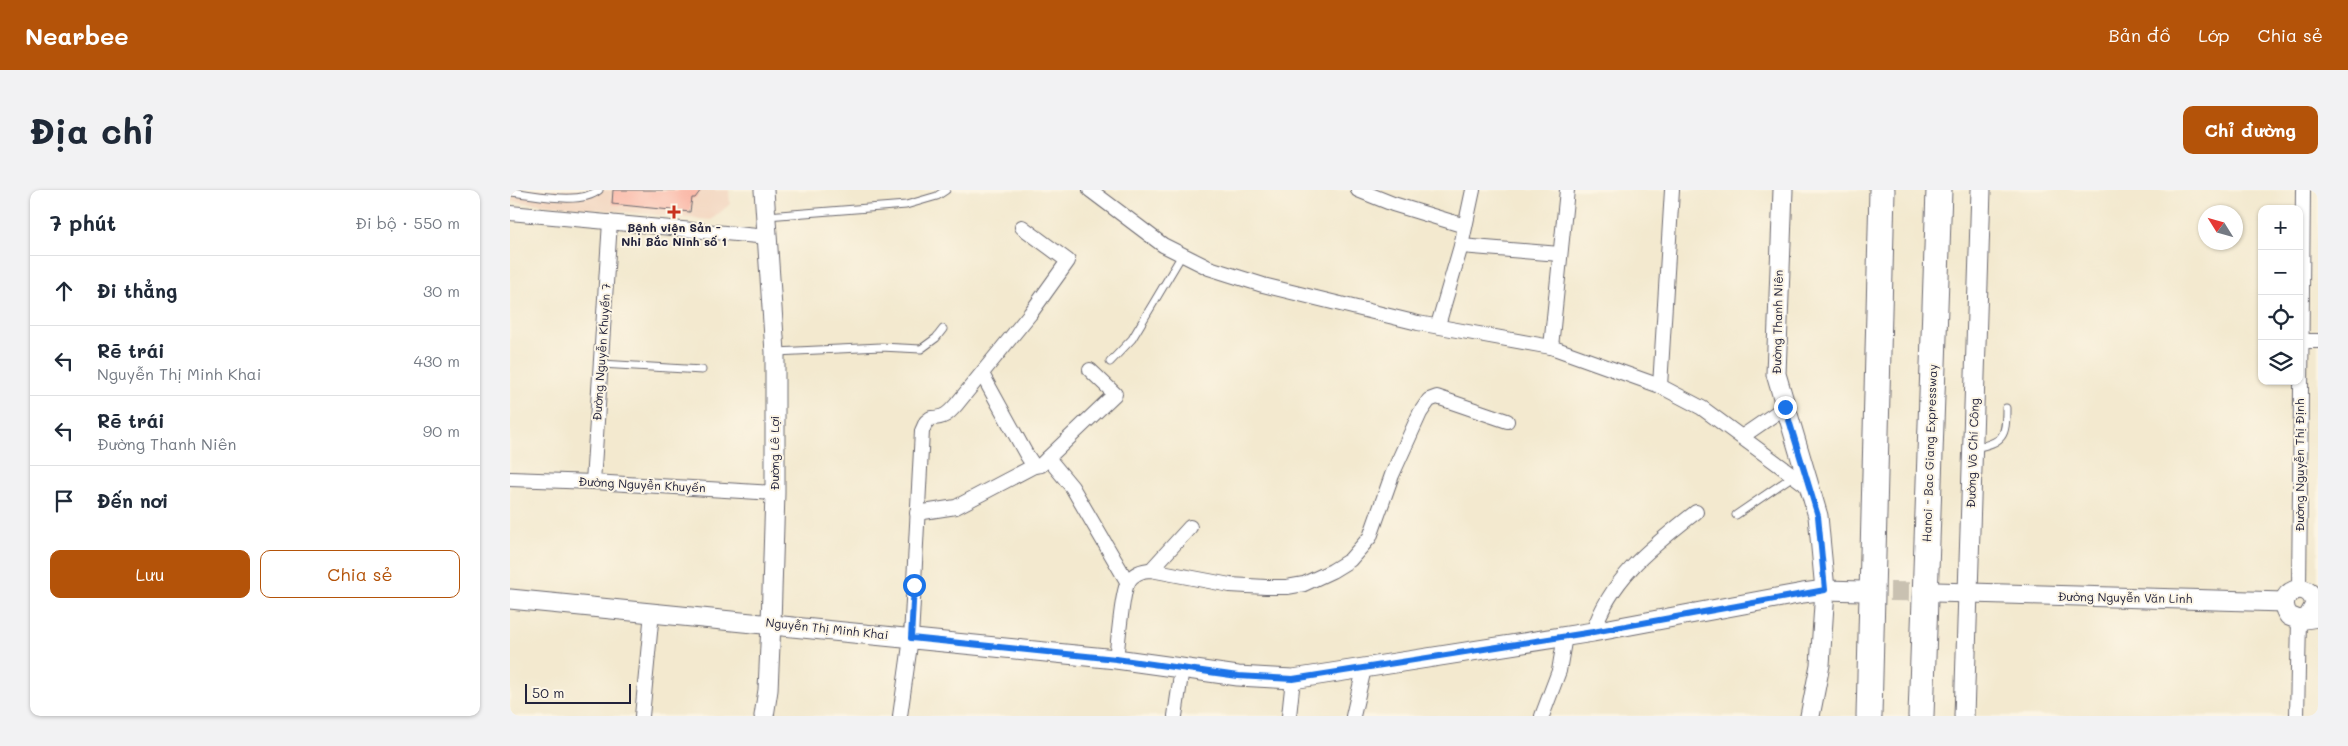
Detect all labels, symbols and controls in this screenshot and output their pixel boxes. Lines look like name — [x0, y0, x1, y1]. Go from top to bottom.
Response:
text: Nearbee — [25, 20, 129, 51]
text: Bản đồ — [2109, 23, 2170, 47]
text: Lớp — [2198, 23, 2230, 47]
text: Chia sẻ — [2258, 23, 2323, 47]
button: Chỉ đường — [2183, 106, 2318, 154]
text: Địa chỉ — [30, 107, 155, 153]
marker: Bệnh viện Sản - Nhi Bắc Ninh số 1 — [667, 205, 681, 219]
north arrow — [2198, 205, 2243, 250]
map controls — [2258, 205, 2303, 385]
button: + — [2258, 205, 2303, 250]
text: 7 phút — [50, 209, 116, 236]
text: Đi bộ · 550 m — [355, 212, 460, 233]
place label: Bệnh viện Sản - Nhi Bắc Ninh số 1 — [621, 219, 727, 249]
button: − — [2258, 250, 2303, 295]
street label: Đường Thanh Niên — [1768, 270, 1786, 374]
icon: ahead — [50, 277, 78, 305]
text: Đi thẳng — [97, 278, 177, 303]
text: 30 m — [423, 280, 460, 301]
street label: Đường Nguyễn Khuyến 7 — [588, 282, 614, 421]
button: locate — [2258, 295, 2303, 340]
text: Rẽ trái — [97, 338, 165, 363]
button: layers — [2258, 340, 2303, 385]
icon: left — [50, 347, 78, 375]
text: 430 m — [413, 350, 460, 371]
text: Nguyễn Thị Minh Khai — [97, 363, 261, 384]
street label: Hanoi - Bac Giang Expressway — [1918, 364, 1940, 542]
route end — [1774, 396, 1797, 419]
street label: Đường Võ Chí Công — [1962, 398, 1982, 508]
street label: Đường Nguyễn Thị Định — [2291, 398, 2307, 532]
text: Rẽ trái — [97, 408, 165, 433]
street label: Đường Lê Lợi — [766, 416, 782, 490]
icon: left — [50, 417, 78, 445]
text: 90 m — [423, 420, 460, 441]
text: Đường Thanh Niên — [97, 433, 236, 454]
street label: Đường Nguyễn Khuyến — [578, 473, 706, 495]
icon: arrive — [50, 487, 78, 515]
text: Đến nơi — [97, 488, 169, 513]
button: Lưu — [50, 550, 250, 598]
button: Chia sẻ — [260, 550, 460, 598]
route start — [903, 574, 926, 597]
street label: Đường Nguyễn Văn Linh — [2058, 588, 2193, 606]
street label: Nguyễn Thị Minh Khai — [765, 614, 889, 642]
scale bar — [525, 681, 631, 704]
text: 50 m — [532, 683, 564, 702]

